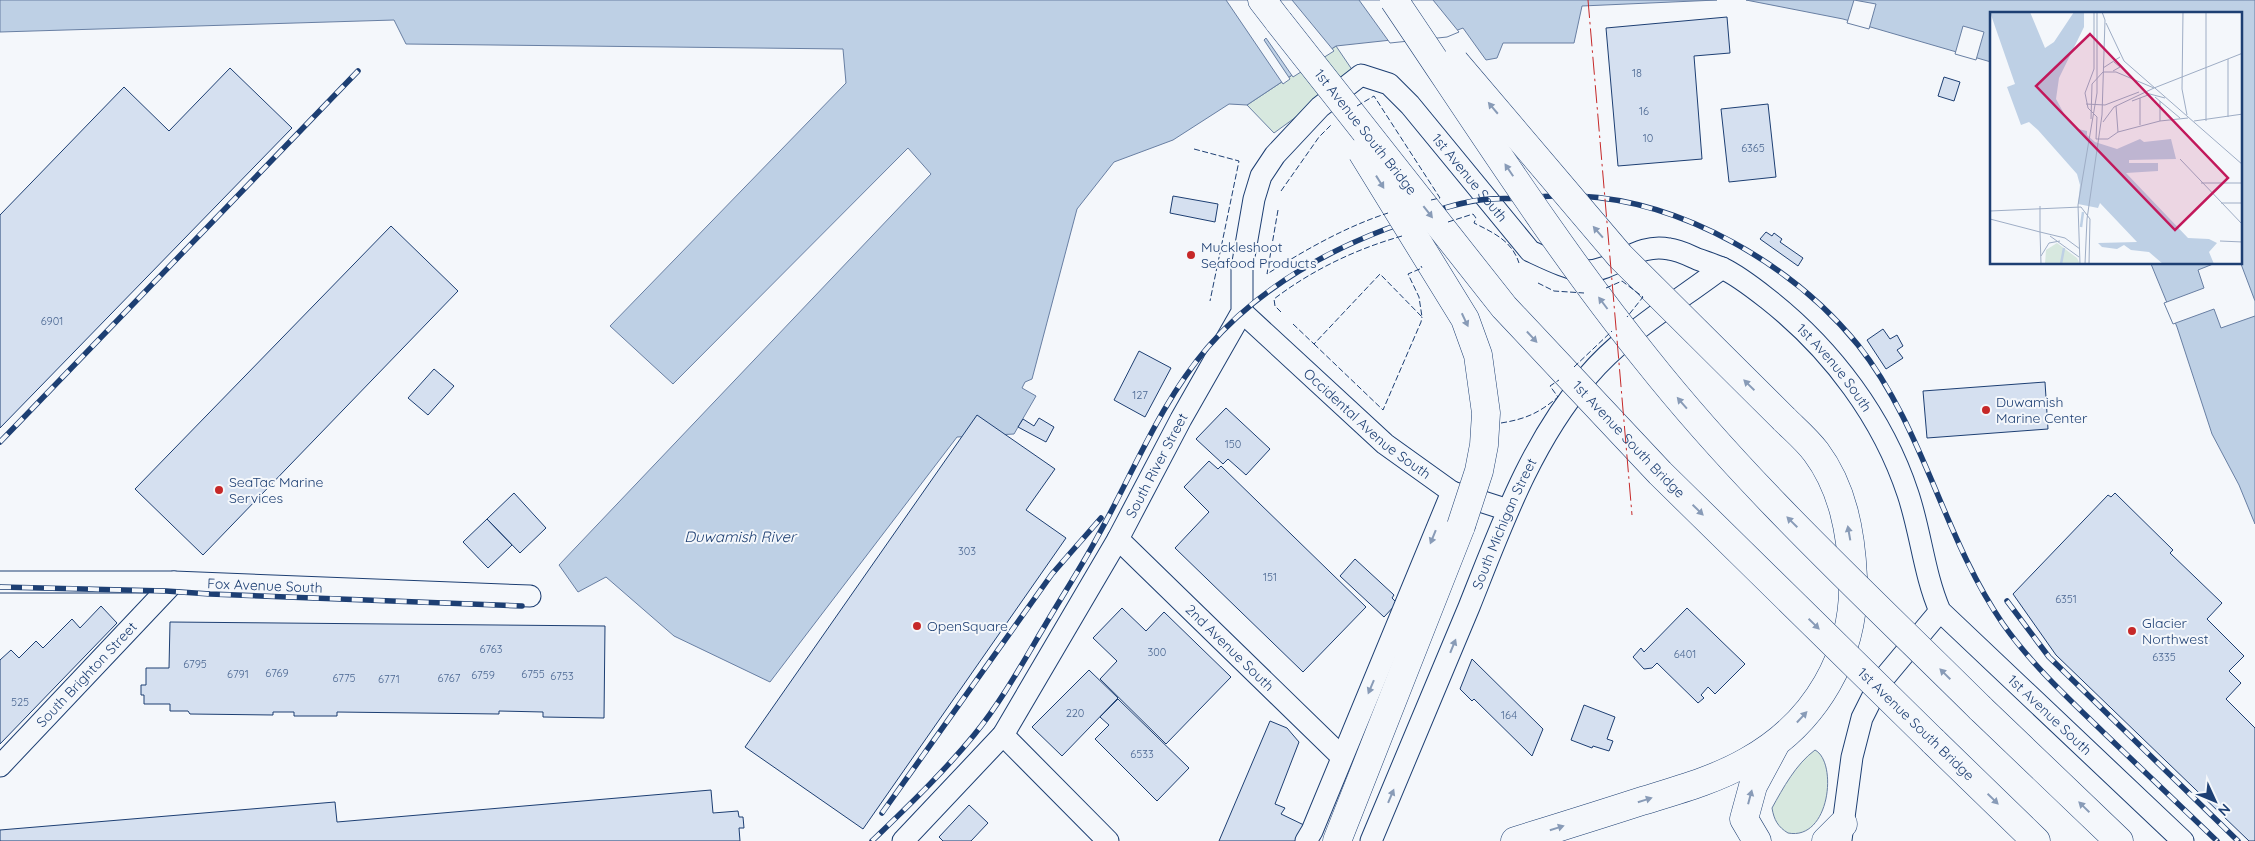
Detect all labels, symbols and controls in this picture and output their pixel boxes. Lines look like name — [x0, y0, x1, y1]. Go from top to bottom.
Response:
inset map — [1990, 12, 2242, 265]
street label: 1st Avenue South Bridge — [1311, 65, 1421, 198]
house number: 18 — [1632, 66, 1642, 80]
one-way arrow — [1488, 102, 1499, 114]
house number: 16 — [1639, 104, 1649, 118]
street label: 1st Avenue South — [1428, 130, 1511, 226]
house number: 10 — [1643, 131, 1653, 145]
house number: 6365 — [1741, 141, 1765, 155]
one-way arrow — [1504, 164, 1514, 177]
one-way arrow — [1375, 175, 1385, 188]
one-way arrow — [1423, 205, 1434, 218]
one-way arrow — [1593, 225, 1604, 238]
place label: Muckleshoot Seafood Products — [1201, 238, 1316, 272]
marker: Muckleshoot Seafood Products — [1185, 249, 1197, 261]
one-way arrow — [1598, 297, 1609, 310]
one-way arrow — [1461, 313, 1469, 327]
house number: 6901 — [41, 314, 63, 328]
street label: 1st Avenue South — [1793, 320, 1876, 415]
one-way arrow — [1526, 331, 1538, 343]
street label: Occidental Avenue South — [1300, 364, 1434, 483]
street label: 1st Avenue South Bridge — [1569, 377, 1689, 502]
one-way arrow — [1744, 379, 1756, 391]
house number: 127 — [1132, 388, 1148, 402]
place label: Duwamish Marine Center — [1996, 393, 2088, 427]
one-way arrow — [1677, 396, 1688, 409]
marker: Duwamish Marine Center — [1980, 404, 1992, 416]
street label: South River Street — [1122, 410, 1192, 521]
house number: 150 — [1225, 437, 1241, 451]
street label: South Michigan Street — [1468, 455, 1541, 592]
place label: SeaTac Marine Services — [229, 473, 324, 507]
marker: SeaTac Marine Services — [213, 484, 225, 496]
one-way arrow — [1692, 504, 1704, 516]
one-way arrow — [1787, 516, 1799, 528]
one-way arrow — [1845, 525, 1853, 541]
water label: Duwamish River — [684, 527, 798, 546]
one-way arrow — [1429, 530, 1437, 544]
house number: 303 — [958, 544, 976, 558]
house number: 151 — [1263, 570, 1277, 584]
street label: Fox Avenue South — [207, 574, 323, 597]
house number: 6351 — [2055, 592, 2077, 606]
street label: 2nd Avenue South — [1182, 601, 1278, 695]
place label: Glacier Northwest — [2142, 614, 2209, 648]
place label: OpenSquare — [927, 617, 1008, 635]
one-way arrow — [1808, 617, 1820, 629]
street label: South Brighton Street — [32, 618, 141, 731]
marker: OpenSquare — [911, 620, 923, 632]
marker: Glacier Northwest — [2126, 625, 2138, 637]
one-way arrow — [1449, 639, 1457, 653]
house number: 6763 — [480, 642, 503, 656]
house number: 300 — [1148, 645, 1166, 659]
house number: 6401 — [1674, 647, 1696, 661]
house number: 6335 — [2152, 650, 2176, 664]
house number: 6795 — [183, 657, 207, 671]
street label: 1st Avenue South Bridge — [1854, 664, 1978, 784]
house number: 6769 — [265, 666, 289, 680]
house number: 6791 — [227, 667, 249, 681]
house number: 6755 — [521, 667, 545, 681]
house number: 6759 — [471, 668, 495, 682]
one-way arrow — [1940, 668, 1952, 680]
house number: 6753 — [550, 669, 574, 683]
house number: 6775 — [332, 671, 356, 685]
house number: 6767 — [438, 671, 461, 685]
street label: 1st Avenue South — [2004, 671, 2096, 759]
house number: 6771 — [378, 672, 400, 686]
one-way arrow — [1367, 680, 1375, 694]
house number: 525 — [11, 695, 29, 709]
house number: 220 — [1066, 706, 1084, 720]
house number: 164 — [1501, 708, 1517, 722]
one-way arrow — [1796, 711, 1808, 723]
house number: 6533 — [1130, 747, 1154, 761]
north arrow — [2190, 776, 2240, 826]
one-way arrow — [1387, 789, 1395, 803]
one-way arrow — [1746, 789, 1754, 804]
one-way arrow — [1987, 793, 1999, 805]
one-way arrow — [1638, 796, 1653, 804]
text: N — [2214, 800, 2234, 820]
one-way arrow — [2078, 801, 2090, 813]
one-way arrow — [1550, 824, 1565, 832]

